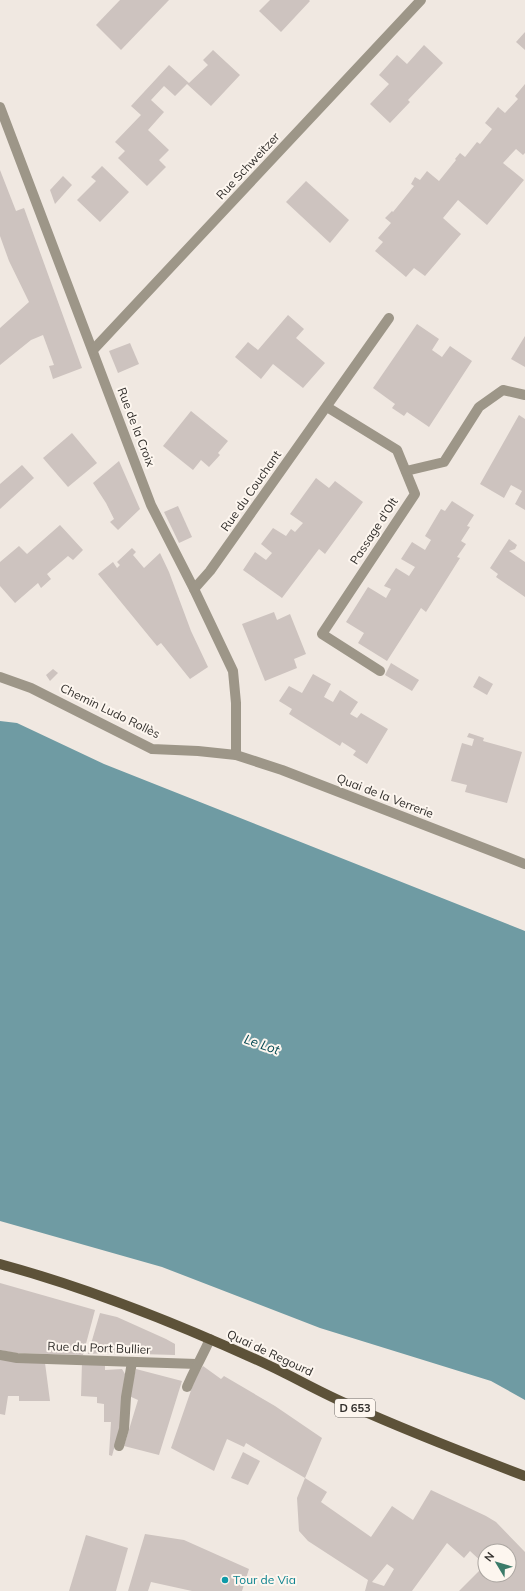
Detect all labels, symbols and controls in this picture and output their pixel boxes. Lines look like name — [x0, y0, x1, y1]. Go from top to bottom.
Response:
street label: Rue Schweitzer — [213, 129, 283, 202]
street label: Rue de la Croix — [114, 385, 159, 469]
street label: Rue du Couchant — [217, 447, 284, 534]
street label: Passage d'Olt — [346, 494, 401, 567]
street label: Chemin Ludo Rollès — [58, 680, 163, 741]
street label: Quai de la Verrerie — [335, 770, 436, 821]
water label: Le Lot — [242, 1031, 282, 1058]
street label: Quai de Regourd — [225, 1326, 316, 1379]
street label: Rue du Port Bullier — [47, 1338, 151, 1357]
road number: D 653 — [335, 1399, 375, 1417]
north arrow — [477, 1543, 517, 1583]
text: N — [481, 1549, 497, 1564]
place label: Tour de Via — [233, 1572, 296, 1587]
marker: Tour de Via — [220, 1575, 230, 1585]

